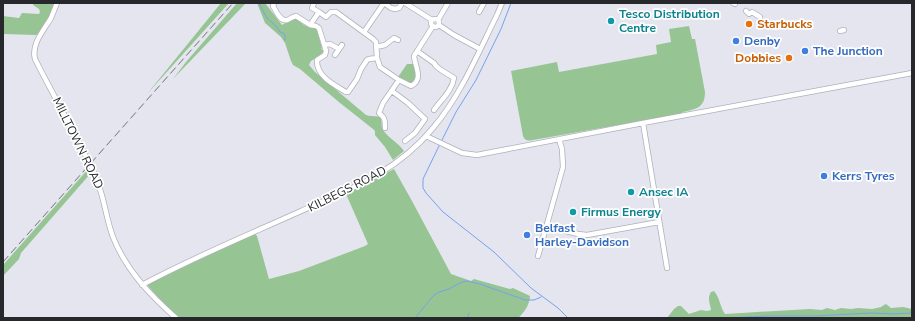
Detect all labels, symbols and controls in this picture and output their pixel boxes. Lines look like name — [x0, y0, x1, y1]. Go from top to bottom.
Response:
place label: Tesco Distribution Centre — [619, 6, 720, 36]
marker: Tesco Distribution Centre — [606, 16, 616, 26]
place label: Starbucks — [757, 16, 813, 32]
marker: Starbucks — [744, 19, 754, 29]
place label: Denby — [744, 33, 781, 49]
marker: Denby — [731, 36, 741, 46]
place label: The Junction — [813, 43, 883, 59]
marker: The Junction — [800, 46, 810, 56]
place label: Dobbies — [735, 50, 781, 66]
marker: Dobbies — [784, 53, 794, 63]
street label: MILLTOWN ROAD — [49, 94, 107, 192]
street label: KILBEGS ROAD — [305, 162, 389, 216]
place label: Kerrs Tyres — [832, 168, 895, 184]
marker: Kerrs Tyres — [819, 171, 829, 181]
place label: Ansec IA — [639, 184, 689, 200]
marker: Ansec IA — [626, 187, 636, 197]
place label: Firmus Energy — [581, 204, 662, 220]
marker: Firmus Energy — [568, 207, 578, 217]
place label: Belfast Harley-Davidson — [535, 220, 629, 250]
marker: Belfast Harley-Davidson — [522, 230, 532, 240]

